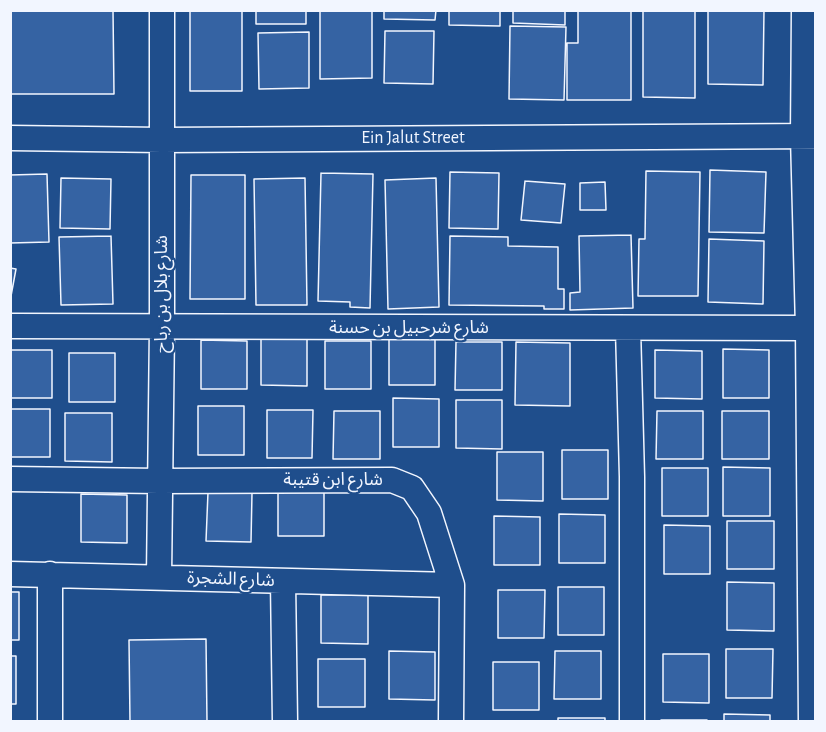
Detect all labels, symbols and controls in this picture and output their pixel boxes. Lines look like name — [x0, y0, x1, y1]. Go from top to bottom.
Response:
street label: Ein Jalut Street — [361, 127, 465, 149]
street label: شارع بلال بن رباح — [151, 235, 173, 353]
street label: شارع شرحبيل بن حسنة — [329, 317, 489, 339]
street label: شارع ابن قتيبة — [283, 469, 383, 491]
street label: شارع الشجرة — [187, 567, 275, 591]

